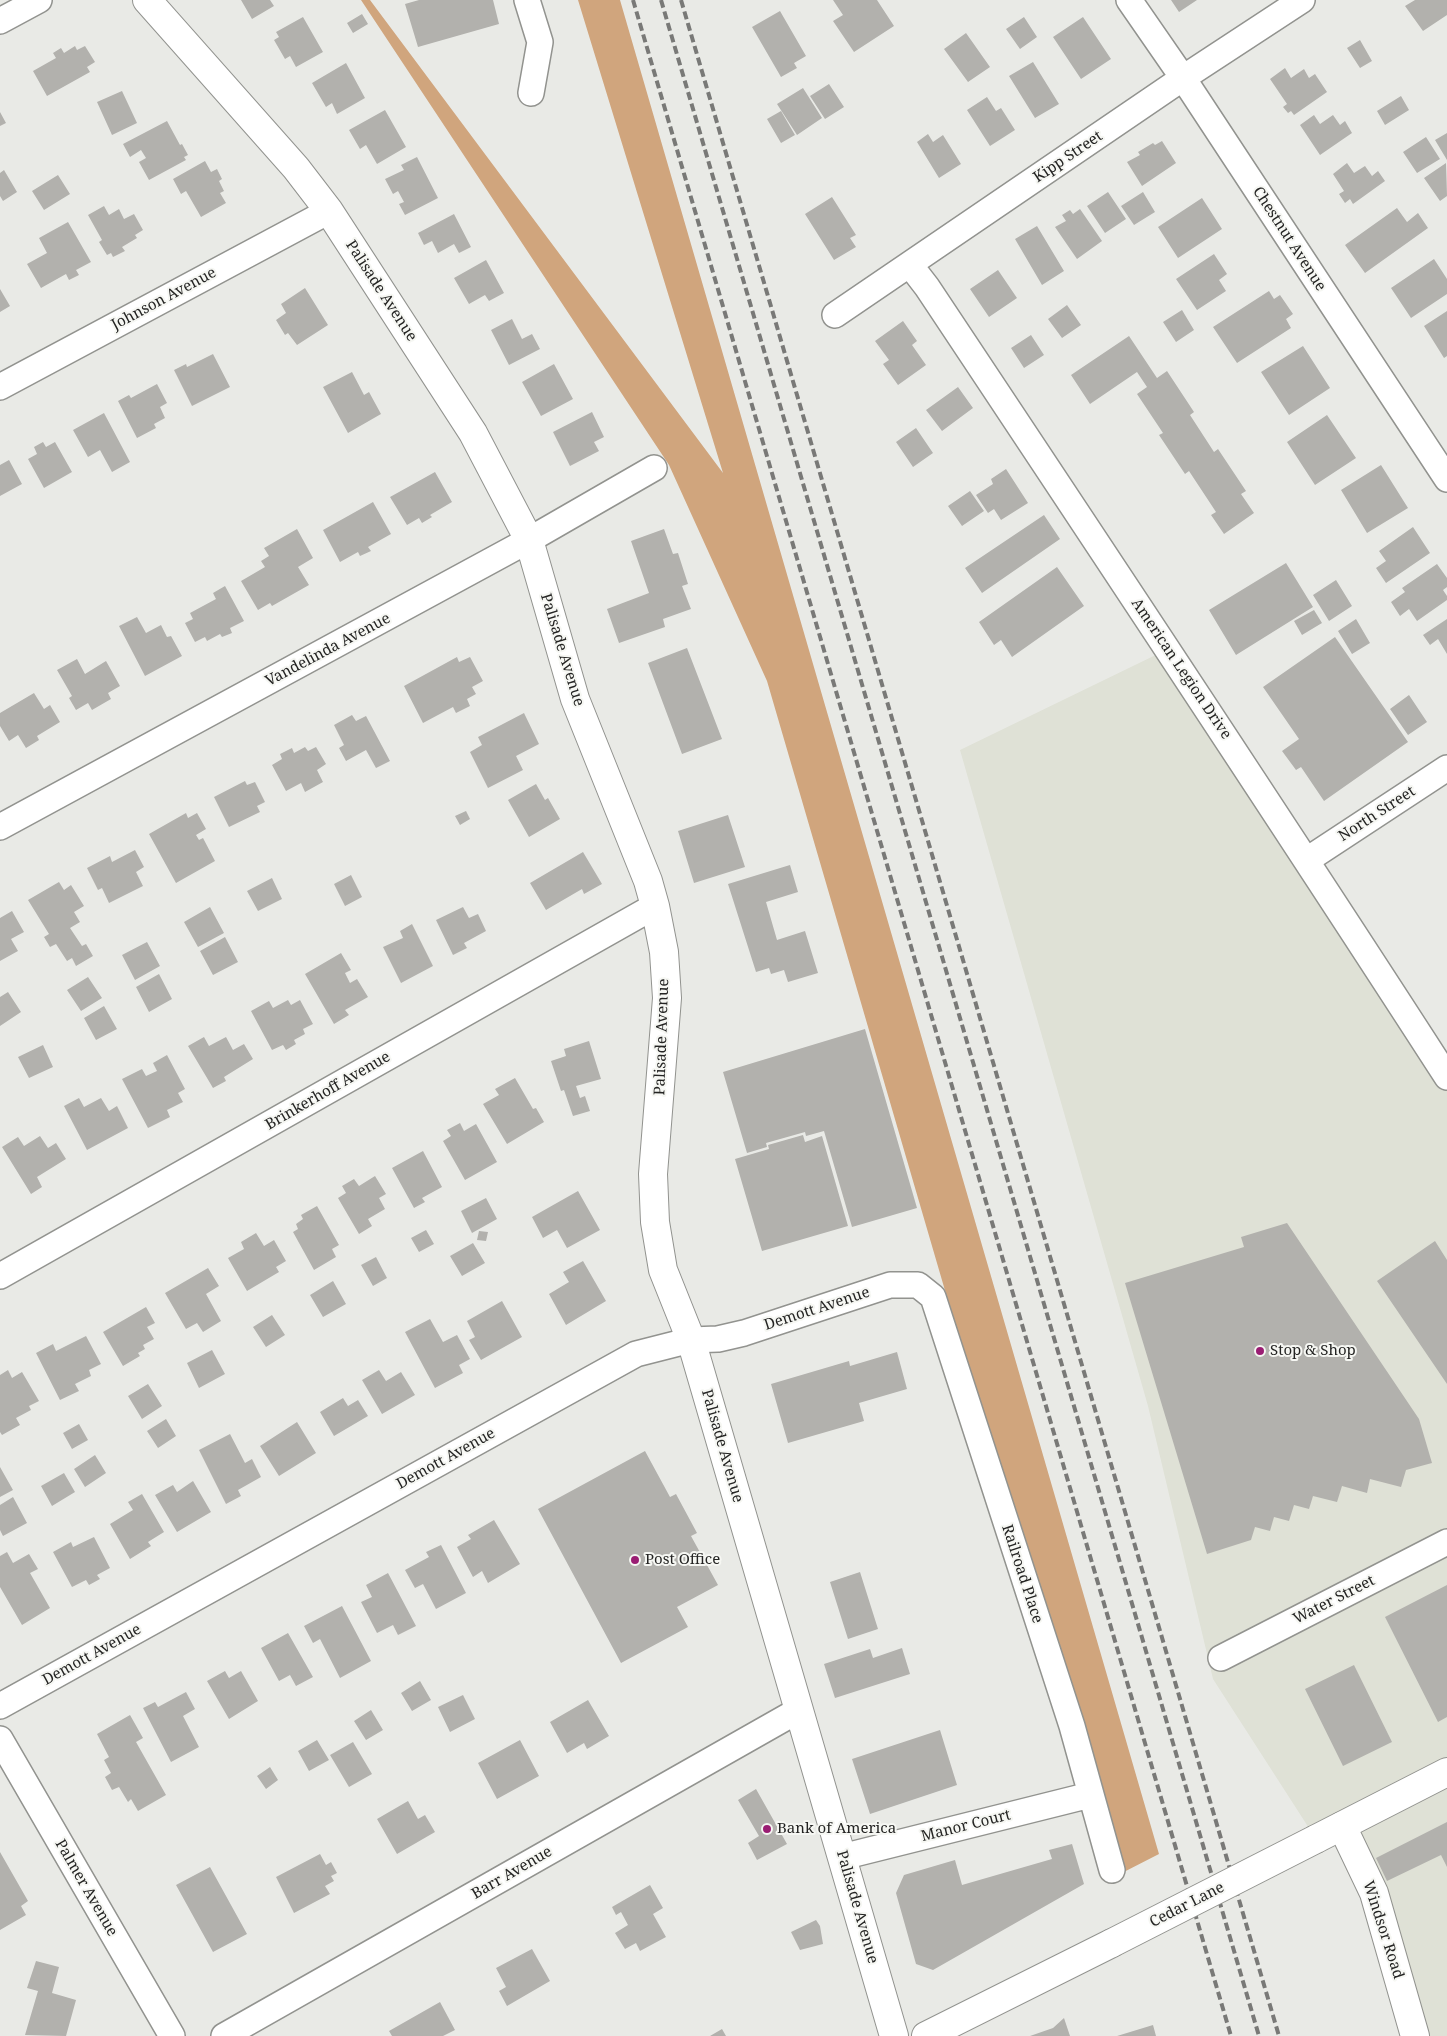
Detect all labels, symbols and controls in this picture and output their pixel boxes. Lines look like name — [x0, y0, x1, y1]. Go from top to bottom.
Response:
street label: Kipp Street — [1030, 127, 1106, 187]
street label: Chestnut Avenue — [1249, 183, 1329, 295]
street label: Palisade Avenue — [342, 237, 420, 345]
street label: Johnson Avenue — [109, 264, 219, 334]
street label: Palisade Avenue — [536, 591, 588, 709]
street label: American Legion Drive — [1127, 595, 1235, 743]
street label: Vandelinda Avenue — [262, 609, 394, 691]
street label: North Street — [1335, 783, 1419, 845]
street label: Palisade Avenue — [651, 978, 673, 1096]
street label: Brinkerhoff Avenue — [262, 1048, 394, 1134]
street label: Demott Avenue — [762, 1283, 872, 1335]
place label: Stop & Shop — [1270, 1342, 1356, 1360]
marker: Stop & Shop — [1254, 1345, 1266, 1357]
street label: Palisade Avenue — [697, 1387, 747, 1505]
street label: Demott Avenue — [394, 1425, 498, 1493]
street label: Railroad Place — [998, 1522, 1046, 1626]
place label: Post Office — [645, 1551, 720, 1569]
marker: Post Office — [629, 1554, 641, 1566]
street label: Water Street — [1290, 1572, 1378, 1628]
street label: Demott Avenue — [40, 1621, 144, 1689]
street label: Manor Court — [919, 1806, 1013, 1846]
place label: Bank of America — [777, 1820, 896, 1838]
marker: Bank of America — [761, 1823, 773, 1835]
street label: Palmer Avenue — [51, 1836, 121, 1940]
street label: Barr Avenue — [469, 1843, 555, 1903]
street label: Palisade Avenue — [832, 1848, 882, 1966]
street label: Cedar Lane — [1147, 1879, 1227, 1931]
street label: Windsor Road — [1359, 1879, 1407, 1981]

